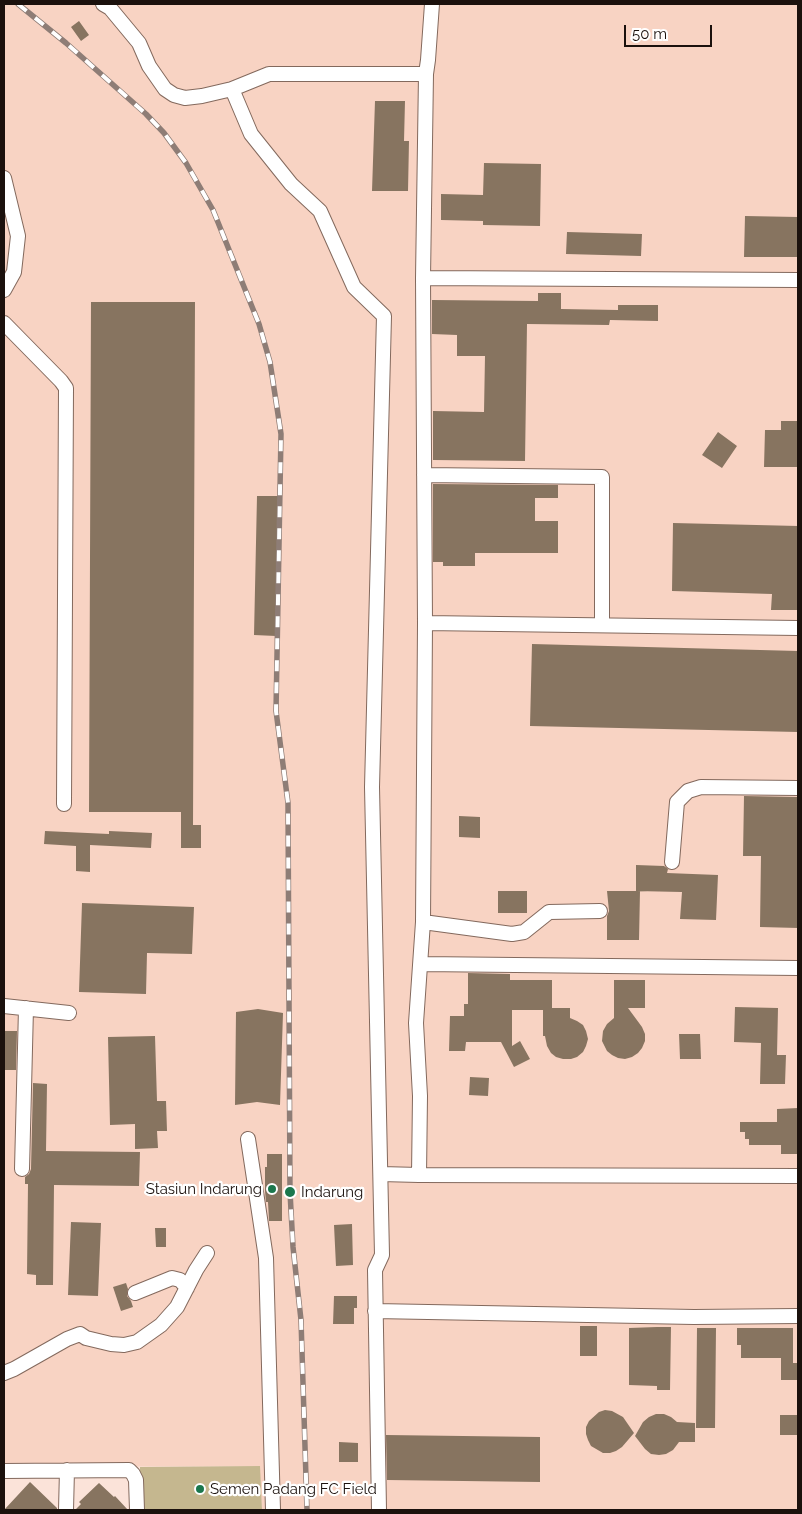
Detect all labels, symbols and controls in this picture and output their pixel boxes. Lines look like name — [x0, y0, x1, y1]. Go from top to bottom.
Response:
scale bar — [627, 15, 714, 47]
text: 50 m — [632, 25, 667, 43]
place label: Stasiun Indarung — [146, 1180, 262, 1198]
marker: Stasiun Indarung — [266, 1183, 278, 1195]
place label: Indarung — [301, 1183, 363, 1201]
marker: Indarung — [283, 1185, 297, 1199]
place label: Semen Padang FC Field — [210, 1480, 377, 1498]
marker: Semen Padang FC Field — [194, 1483, 206, 1495]

